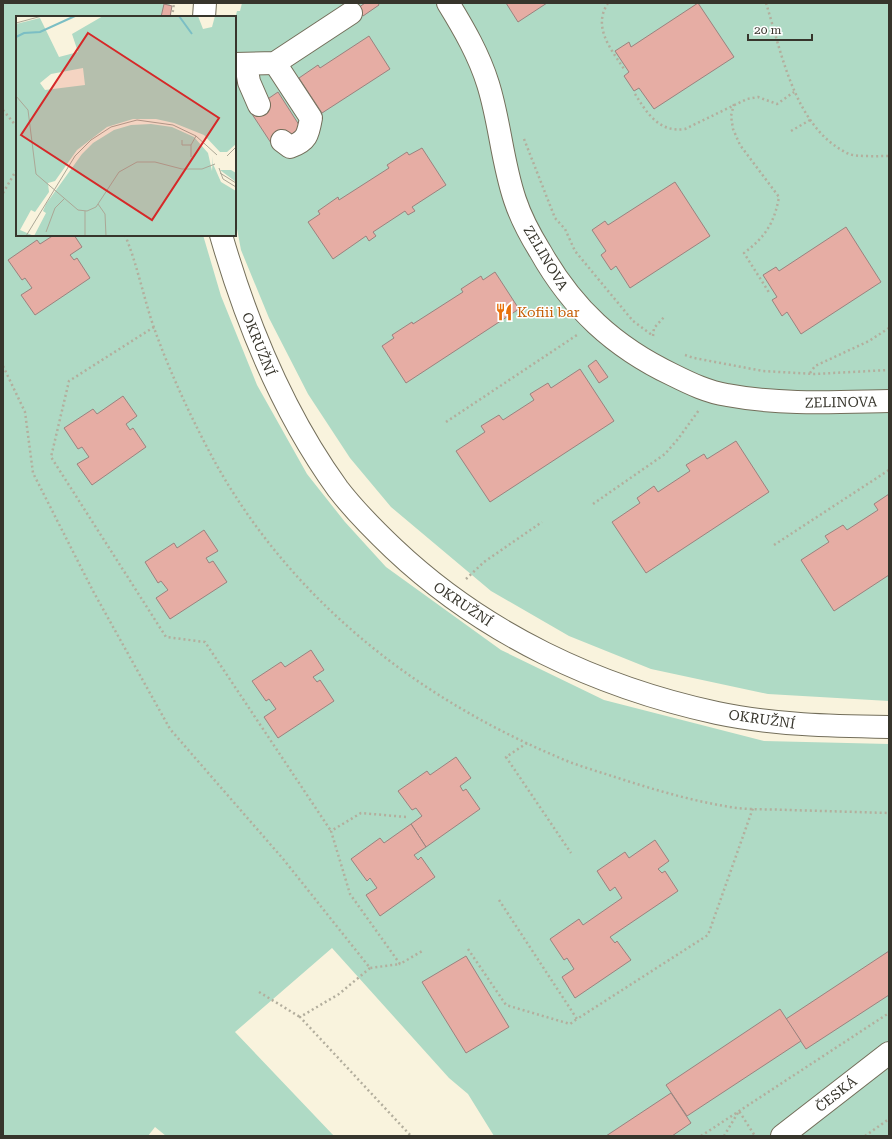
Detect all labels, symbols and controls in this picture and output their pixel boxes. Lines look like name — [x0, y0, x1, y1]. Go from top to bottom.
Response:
inset map — [16, 16, 236, 236]
scale bar — [748, 16, 812, 42]
text: 20 m — [754, 23, 781, 37]
street label: ZELINOVA — [521, 223, 572, 293]
restaurant icon: Kofiii bar — [494, 302, 514, 322]
place label: Kofiii bar — [517, 304, 580, 320]
street label: OKRUŽNÍ — [239, 310, 279, 378]
street label: ZELINOVA — [805, 393, 878, 411]
street label: OKRUŽNÍ — [431, 579, 495, 629]
street label: OKRUŽNÍ — [728, 706, 796, 732]
street label: ČESKÁ — [812, 1073, 860, 1115]

